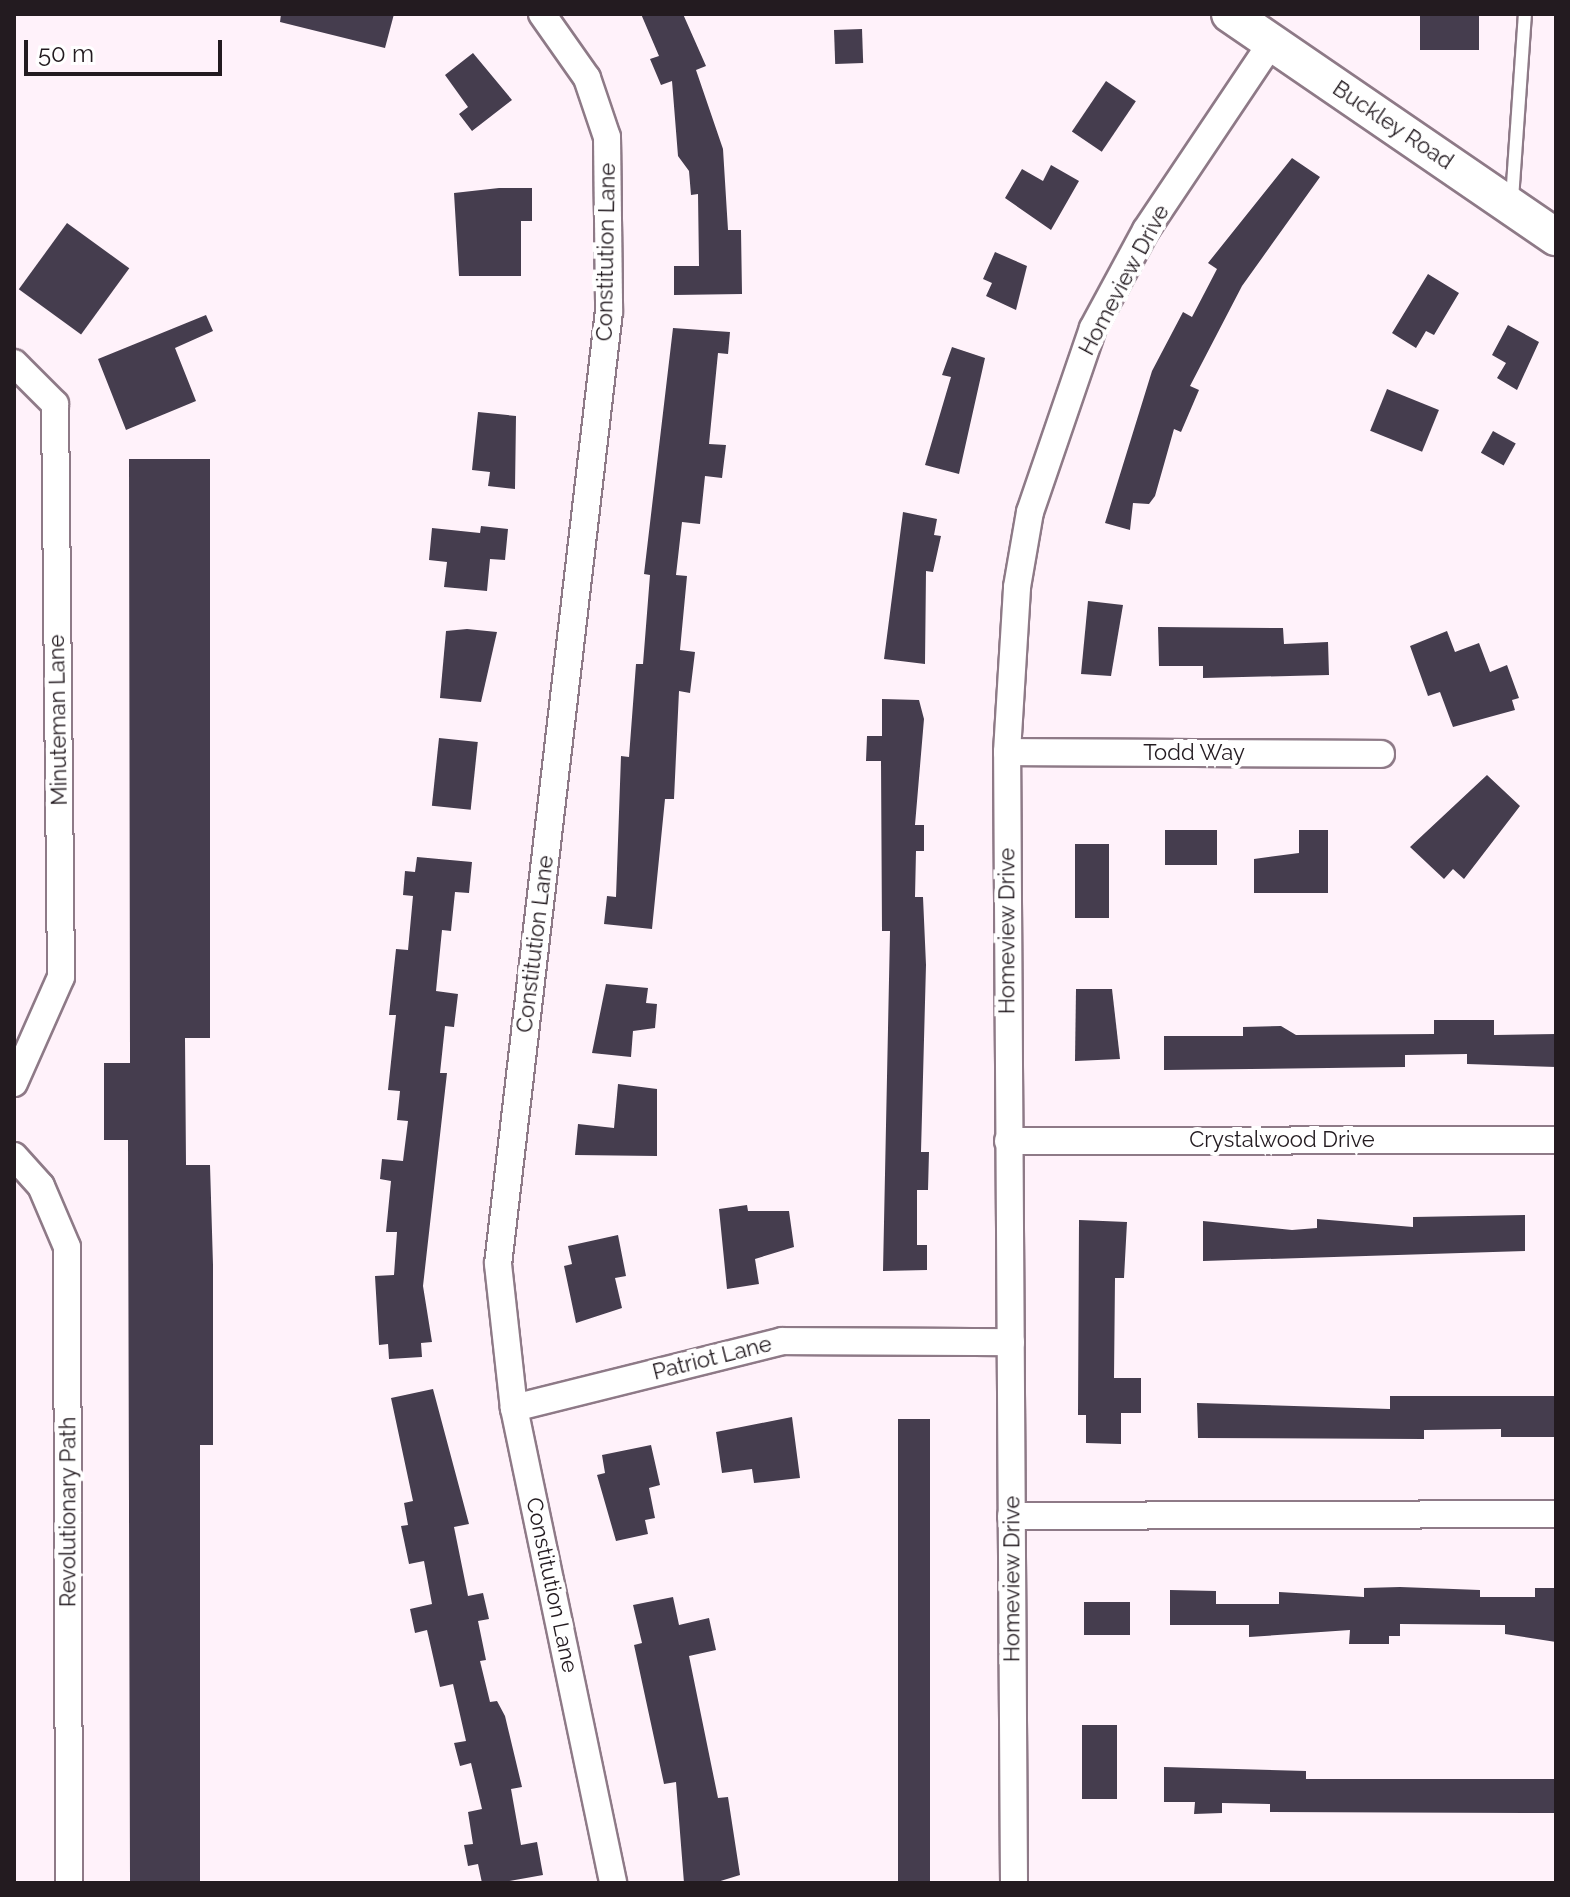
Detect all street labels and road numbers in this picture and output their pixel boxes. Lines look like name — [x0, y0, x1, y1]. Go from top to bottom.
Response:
street label: Buckley Road — [1327, 75, 1459, 175]
street label: Constitution Lane — [591, 163, 621, 341]
street label: Homeview Drive — [1073, 200, 1175, 360]
street label: Minuteman Lane — [43, 634, 73, 806]
street label: Todd Way — [1143, 740, 1245, 766]
street label: Homeview Drive — [994, 847, 1020, 1015]
street label: Constitution Lane — [511, 854, 559, 1034]
street label: Crystalwood Drive — [1189, 1127, 1375, 1153]
street label: Patriot Lane — [650, 1330, 774, 1386]
street label: Revolutionary Path — [55, 1416, 81, 1608]
street label: Constitution Lane — [521, 1495, 583, 1675]
street label: Homeview Drive — [999, 1495, 1025, 1663]

